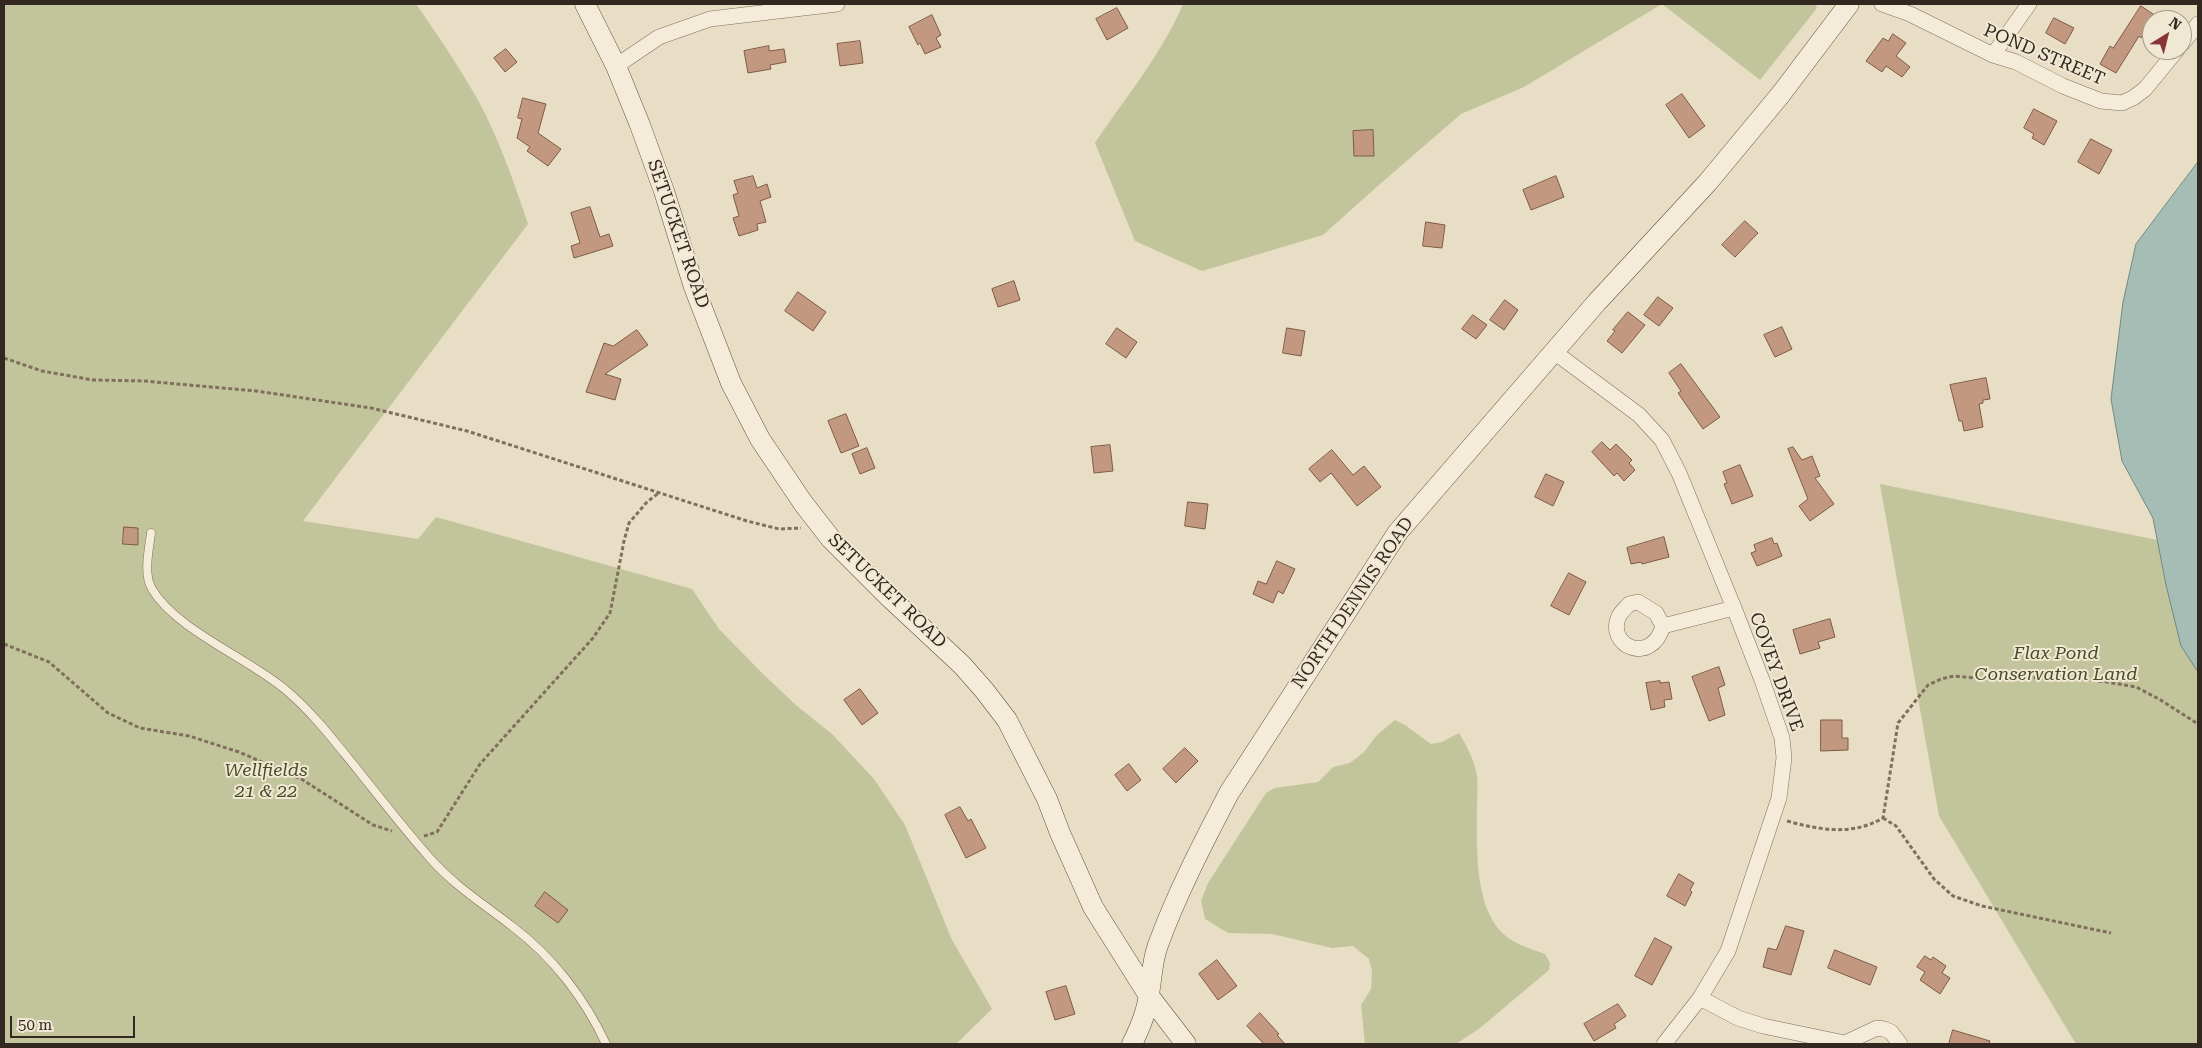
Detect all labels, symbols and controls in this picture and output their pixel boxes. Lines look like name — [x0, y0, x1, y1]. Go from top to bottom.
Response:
north arrow — [2142, 10, 2192, 60]
text: N — [2166, 14, 2184, 33]
street label: POND STREET — [1980, 20, 2108, 90]
street label: SETUCKET ROAD — [642, 157, 714, 311]
street label: NORTH DENNIS ROAD — [1288, 513, 1418, 693]
street label: SETUCKET ROAD — [823, 529, 951, 653]
street label: COVEY DRIVE — [1744, 610, 1808, 734]
park label: Flax Pond Conservation Land — [1975, 643, 2137, 686]
park label: Wellfields 21 & 22 — [224, 760, 308, 802]
scale bar — [12, 1006, 138, 1038]
text: 50 m — [18, 1016, 52, 1034]

